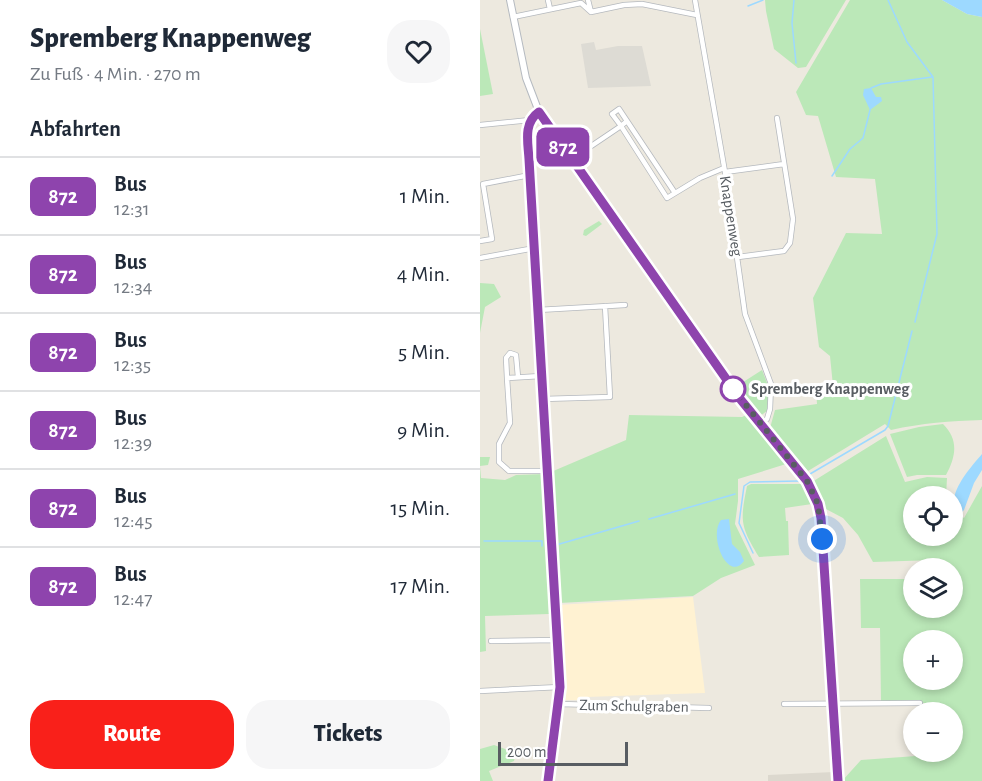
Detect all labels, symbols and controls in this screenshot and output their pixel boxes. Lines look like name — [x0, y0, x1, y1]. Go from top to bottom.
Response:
button: heart — [387, 20, 450, 83]
text: Spremberg Knappenweg — [30, 25, 311, 53]
text: Zu Fuß · 4 Min. · 270 m — [30, 64, 201, 84]
text: Abfahrten — [30, 118, 121, 140]
line badge: 872 — [528, 128, 598, 166]
text: 872 — [548, 137, 578, 158]
text: Bus — [114, 173, 147, 195]
street label: Knappenweg — [717, 175, 745, 258]
text: 1 Min. — [400, 185, 450, 207]
text: 872 — [48, 186, 78, 207]
text: 12:31 — [114, 199, 150, 219]
text: Bus — [114, 251, 147, 273]
text: 4 Min. — [397, 263, 450, 285]
text: 872 — [48, 264, 78, 285]
text: 12:34 — [114, 277, 152, 297]
text: Bus — [114, 329, 147, 351]
text: 5 Min. — [398, 341, 450, 363]
text: 872 — [48, 342, 78, 363]
text: 12:35 — [114, 355, 151, 375]
marker: Spremberg Knappenweg — [720, 376, 746, 402]
place label: Spremberg Knappenweg — [751, 381, 910, 397]
text: Bus — [114, 407, 147, 429]
text: 9 Min. — [397, 419, 450, 441]
text: 872 — [48, 420, 78, 441]
text: 12:39 — [114, 433, 152, 453]
text: Bus — [114, 485, 147, 507]
map controls — [903, 486, 963, 762]
button: locate — [903, 486, 963, 546]
text: 15 Min. — [391, 497, 450, 519]
text: 872 — [48, 498, 78, 519]
text: 12:45 — [114, 511, 153, 531]
your location — [807, 524, 837, 554]
button: layers — [903, 558, 963, 618]
text: Bus — [114, 563, 147, 585]
text: 17 Min. — [391, 575, 450, 597]
text: 872 — [48, 576, 78, 597]
text: 12:47 — [114, 589, 153, 609]
button: + — [903, 630, 963, 690]
street label: Zum Schulgraben — [579, 697, 689, 715]
button: Route — [30, 700, 234, 769]
button: Tickets — [246, 700, 450, 769]
button: − — [903, 702, 963, 762]
scale bar — [498, 739, 628, 766]
text: 200 m — [507, 744, 547, 760]

